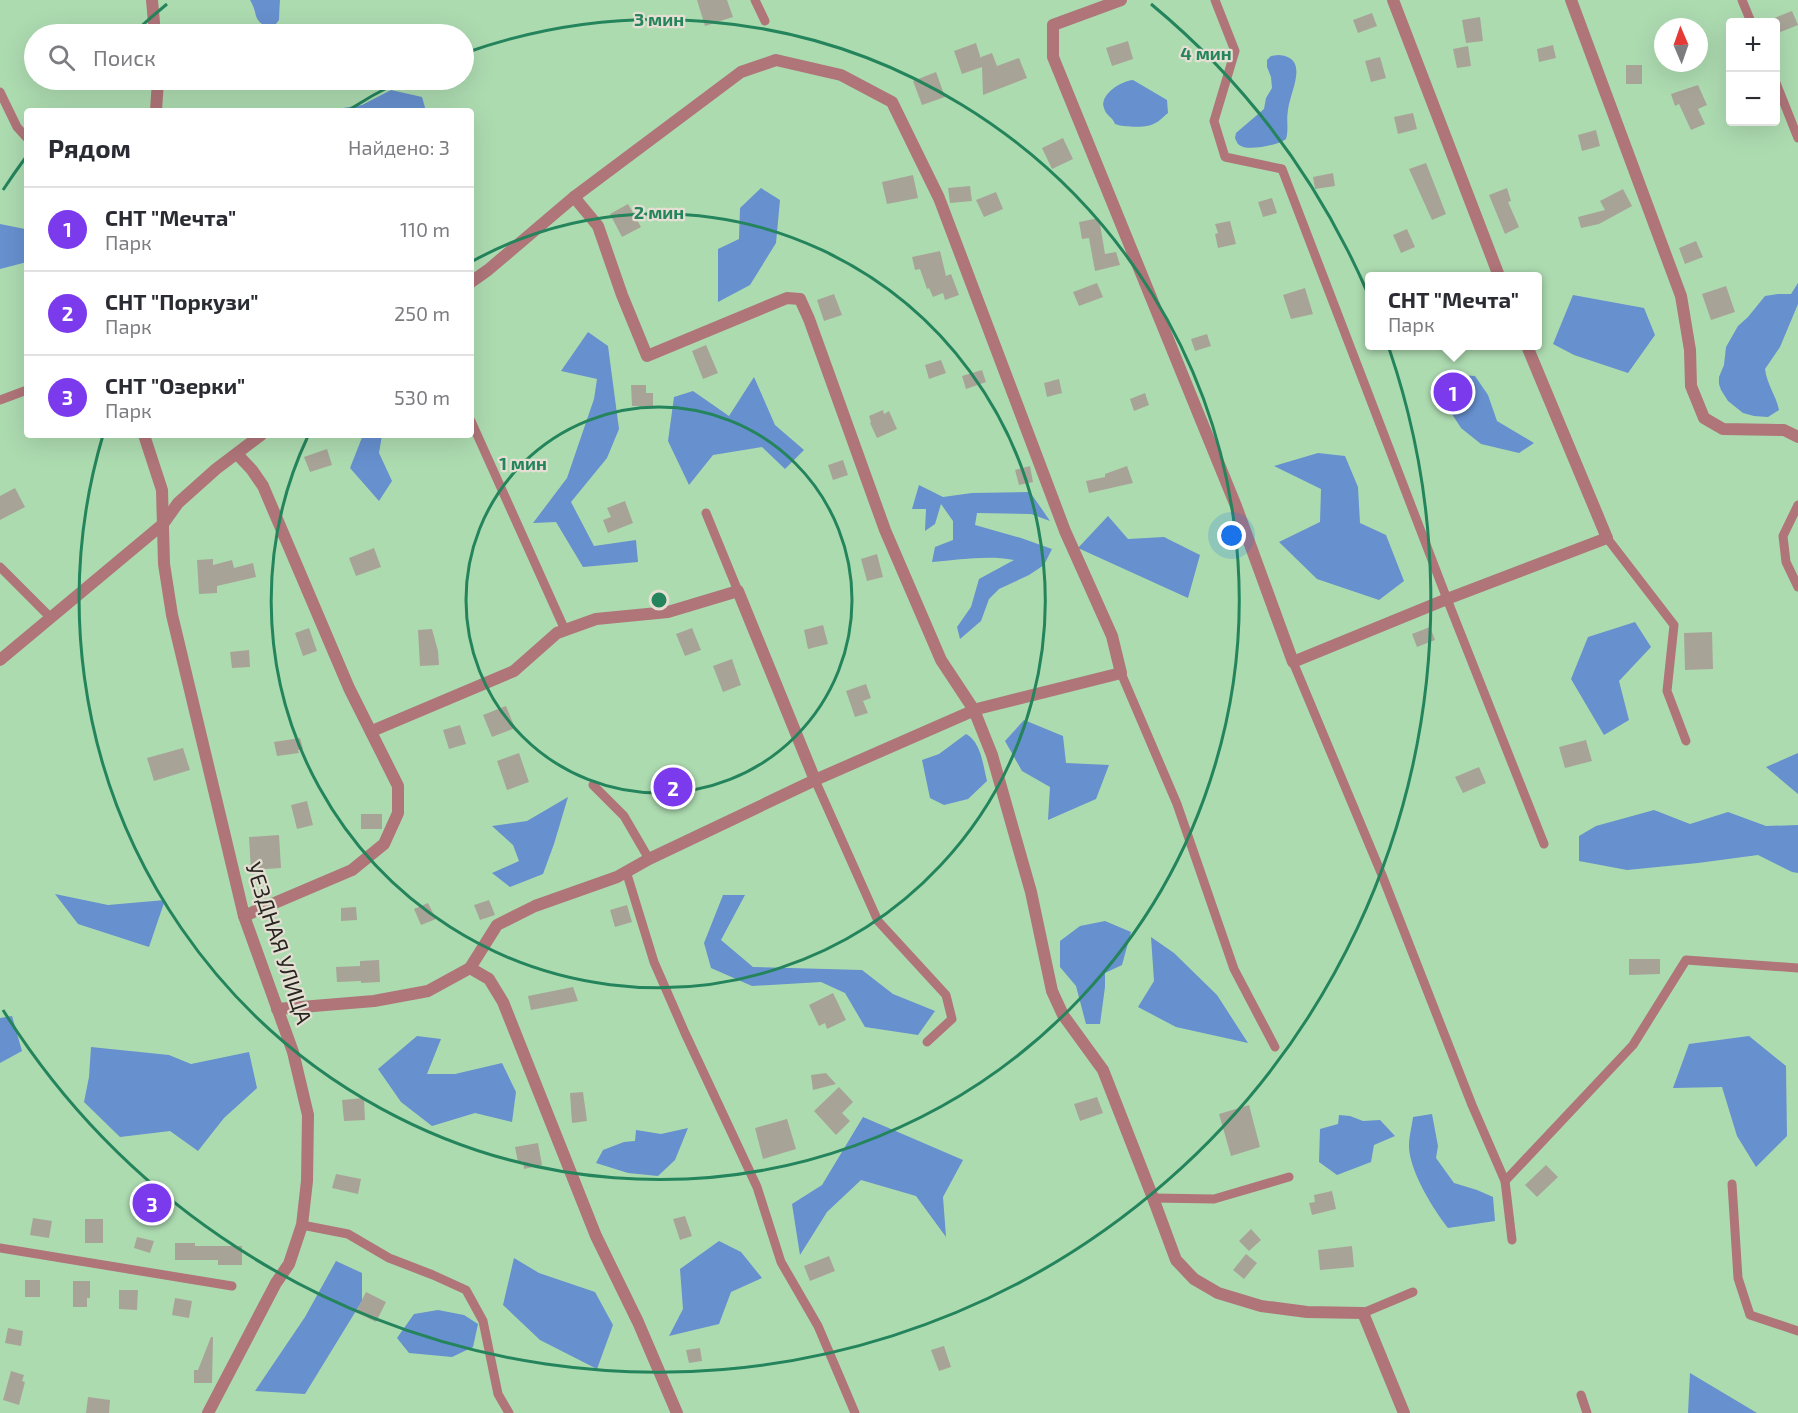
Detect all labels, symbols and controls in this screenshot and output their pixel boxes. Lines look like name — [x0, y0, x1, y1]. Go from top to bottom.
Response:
text: 3 мин — [634, 8, 684, 30]
north arrow — [1654, 18, 1708, 72]
map controls — [1726, 18, 1780, 126]
button: + — [1726, 18, 1780, 72]
search box — [24, 24, 474, 90]
icon: search — [45, 41, 78, 74]
text: 4 мин — [1180, 42, 1232, 64]
text: Поиск — [93, 44, 156, 70]
button: − — [1726, 72, 1780, 126]
text: Рядом — [48, 132, 131, 163]
text: Найдено: 3 — [348, 135, 450, 159]
text: 2 мин — [634, 201, 684, 223]
text: СНТ "Мечта" — [105, 204, 236, 230]
text: 1 — [63, 217, 72, 241]
text: 110 m — [400, 217, 450, 241]
text: Парк — [105, 230, 152, 254]
popup — [1365, 272, 1542, 350]
text: СНТ "Мечта" — [1388, 286, 1519, 312]
text: СНТ "Поркузи" — [105, 288, 258, 314]
text: 2 — [62, 301, 73, 325]
text: 250 m — [394, 301, 450, 325]
text: Парк — [1388, 312, 1435, 336]
text: Парк — [105, 314, 152, 338]
pin: 1 — [1434, 370, 1472, 414]
text: СНТ "Озерки" — [105, 372, 245, 398]
text: 3 — [62, 385, 73, 409]
text: 530 m — [394, 385, 450, 409]
text: Парк — [105, 398, 152, 422]
text: 1 мин — [499, 452, 547, 474]
your location — [1217, 521, 1246, 550]
centre of rings — [649, 590, 669, 610]
pin: 2 — [654, 764, 692, 810]
street label: УЕЗДНАЯ УЛИЦА — [242, 858, 318, 1027]
pin: 3 — [132, 1180, 172, 1226]

